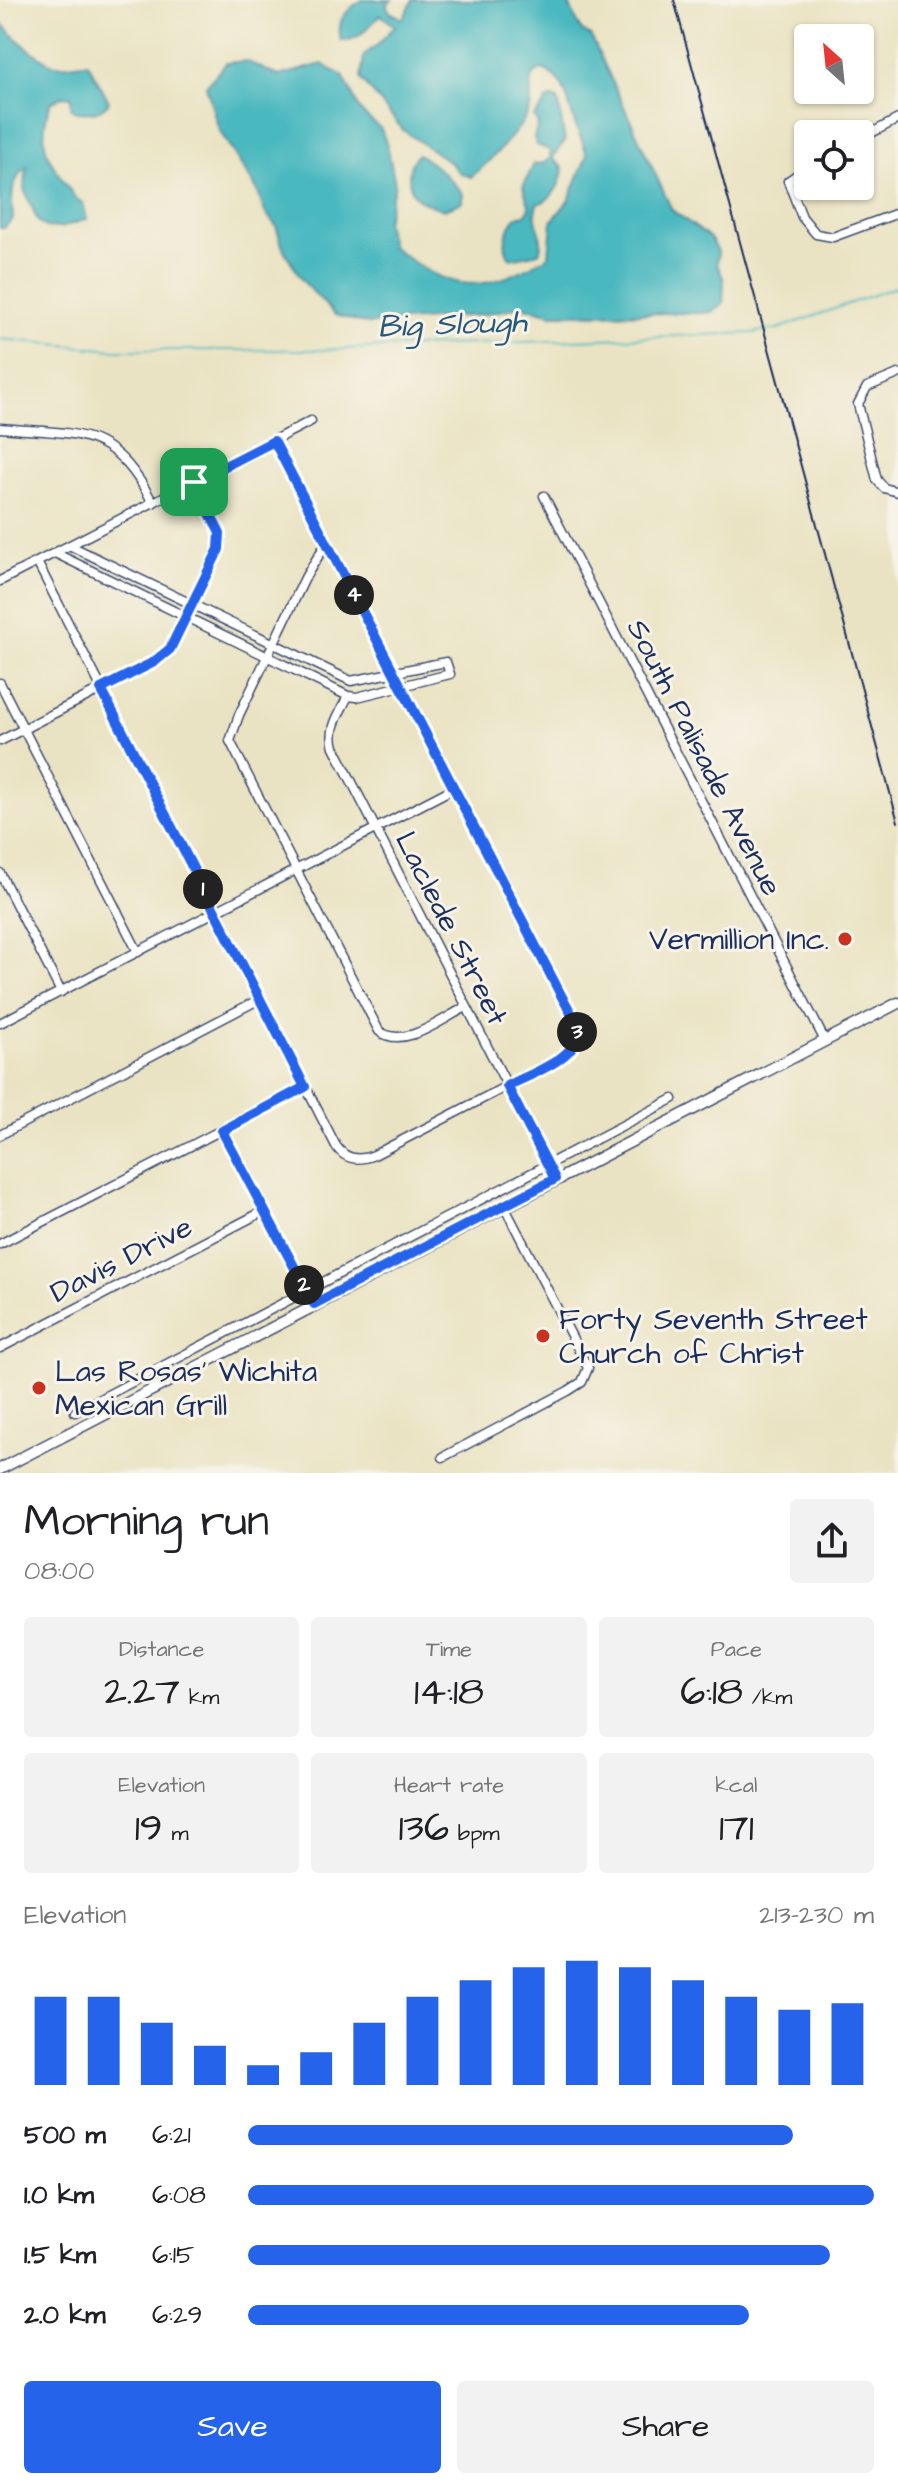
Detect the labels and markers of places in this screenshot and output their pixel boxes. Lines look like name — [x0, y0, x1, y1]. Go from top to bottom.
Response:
pin — [160, 448, 228, 516]
pin: 4 — [334, 575, 374, 615]
pin: 1 — [183, 869, 223, 909]
place label: Vermillion Inc. — [649, 919, 829, 961]
marker: Vermillion Inc. — [836, 930, 854, 948]
pin: 3 — [557, 1012, 597, 1052]
pin: 2 — [284, 1265, 324, 1305]
place label: Forty Seventh Street Church of Christ — [559, 1299, 868, 1375]
marker: Forty Seventh Street Church of Christ — [534, 1327, 552, 1345]
place label: Las Rosas' Wichita Mexican Grill — [55, 1351, 317, 1427]
marker: Las Rosas' Wichita Mexican Grill — [30, 1379, 48, 1397]

